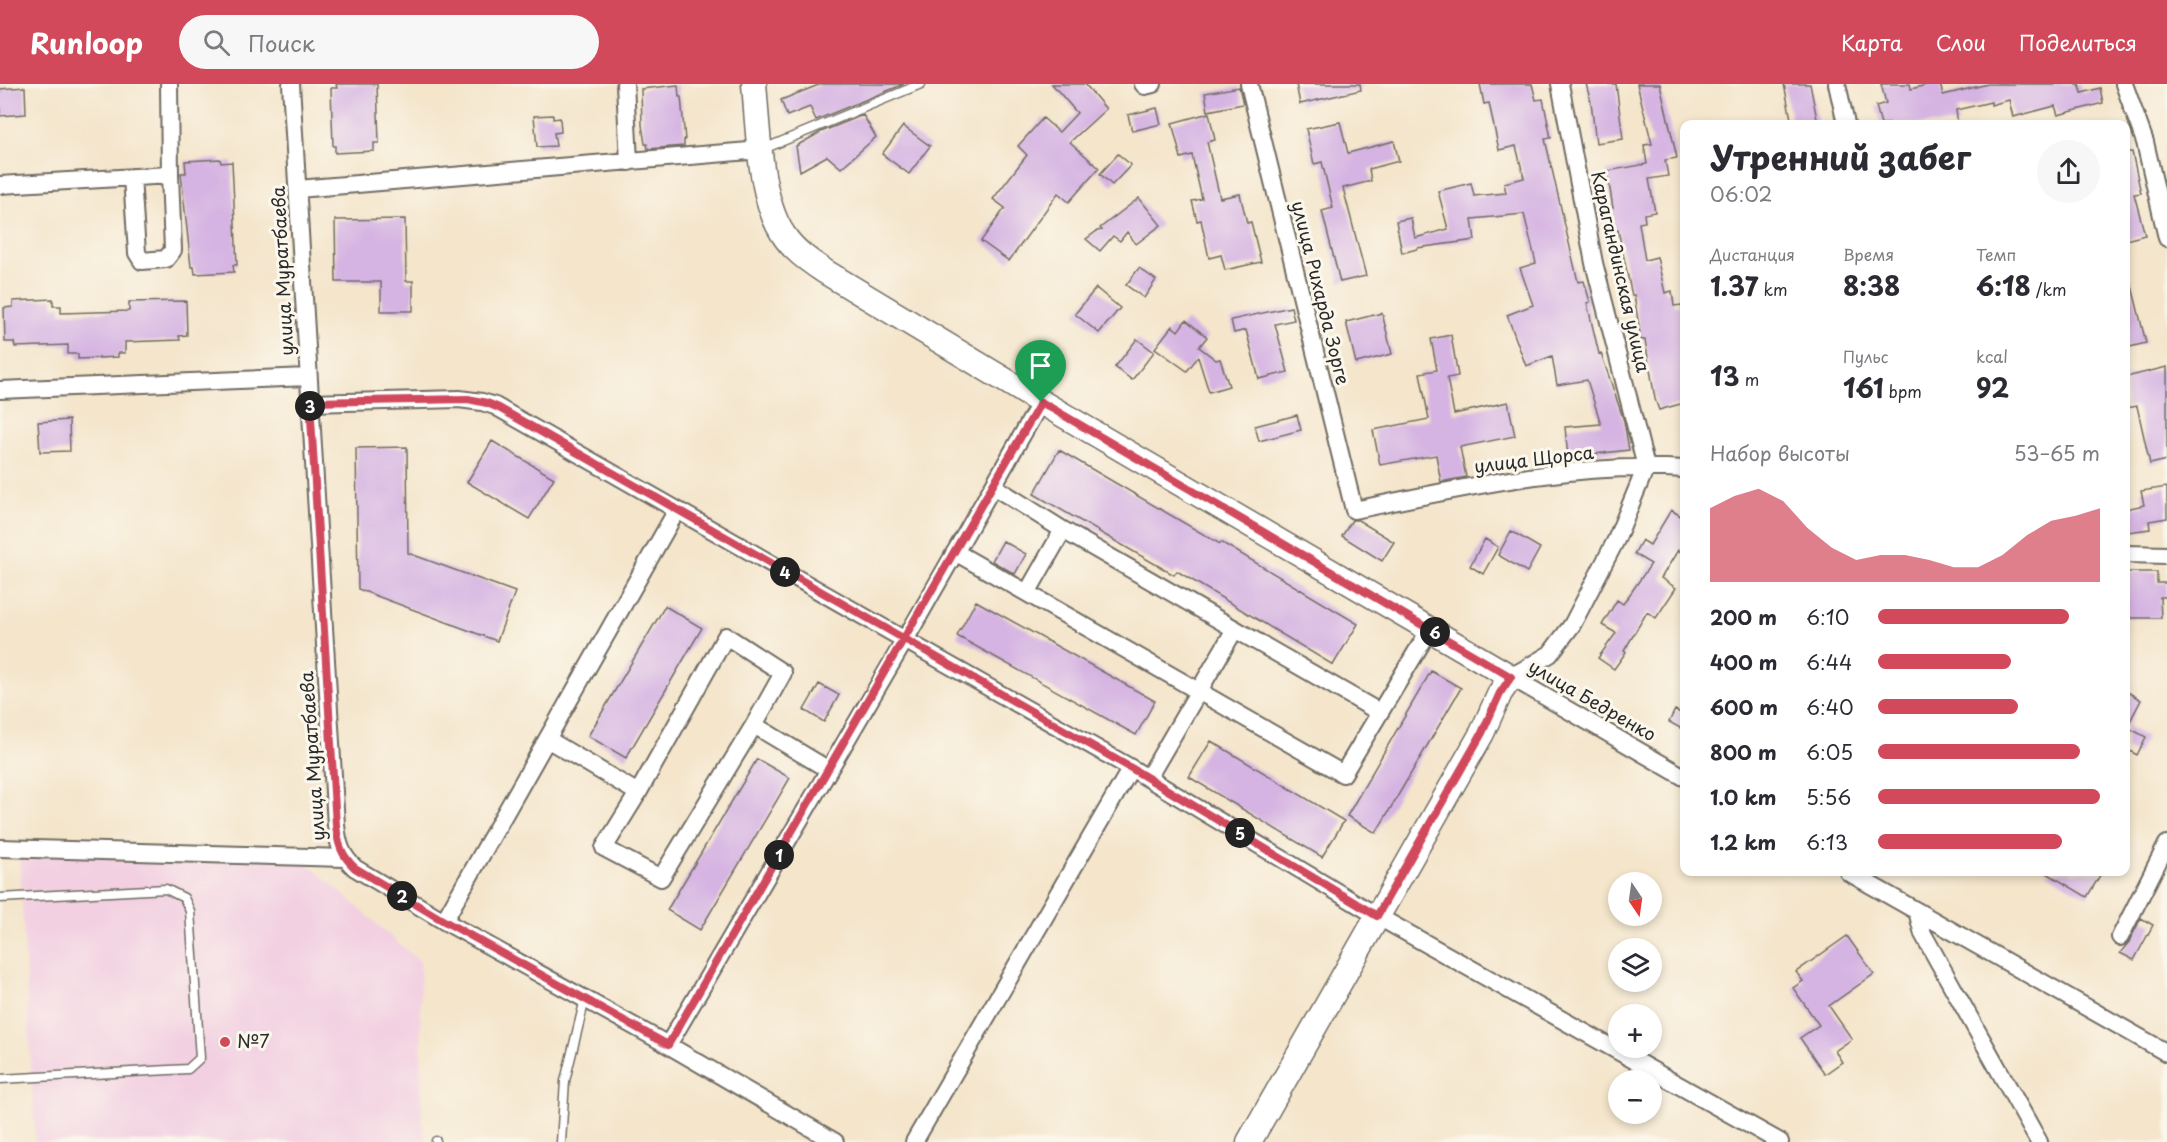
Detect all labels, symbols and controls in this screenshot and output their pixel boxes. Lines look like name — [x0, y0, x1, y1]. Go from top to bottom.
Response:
search box — [179, 15, 599, 69]
text: Runloop — [30, 21, 143, 64]
icon: search — [200, 26, 233, 59]
text: Поиск — [248, 26, 315, 59]
text: Карта — [1841, 26, 1903, 58]
text: Слои — [1936, 26, 1986, 58]
text: Поделиться — [2019, 26, 2137, 58]
text: Утренний забег — [1710, 131, 1971, 181]
button: share — [2037, 140, 2100, 203]
street label: Карагандинская улица — [1585, 168, 1658, 376]
text: 06:02 — [1710, 179, 1773, 209]
street label: улица Муратбаева — [264, 185, 299, 357]
street label: улица Рихарда Зорге — [1286, 198, 1357, 388]
text: Дистанция — [1710, 242, 1795, 266]
text: Время — [1843, 242, 1894, 266]
text: Темп — [1976, 242, 2016, 266]
text: 1.37 — [1710, 266, 1758, 305]
text: 8:38 — [1843, 266, 1900, 305]
text: 6:18 — [1976, 266, 2031, 305]
text: km — [1758, 277, 1788, 301]
text: /km — [2031, 277, 2066, 301]
pin — [1015, 340, 1066, 402]
text: Пульс — [1843, 344, 1888, 368]
text: kcal — [1976, 344, 2008, 368]
icon: arrive — [1024, 349, 1057, 382]
text: 13 — [1710, 356, 1739, 395]
text: m — [1739, 367, 1759, 391]
text: 161 — [1843, 368, 1884, 407]
text: 92 — [1976, 368, 2009, 407]
text: bpm — [1884, 379, 1922, 403]
pin: 3 — [295, 391, 325, 421]
text: 3 — [305, 394, 315, 418]
street label: улица Щорса — [1472, 438, 1596, 479]
text: Набор высоты — [1710, 438, 1850, 468]
text: 53–65 m — [2014, 438, 2100, 468]
pin: 4 — [770, 557, 800, 587]
text: 4 — [780, 560, 790, 584]
text: 200 m — [1710, 602, 1777, 632]
text: 6:10 — [1806, 602, 1849, 632]
pin: 6 — [1420, 617, 1450, 647]
text: 6 — [1429, 620, 1441, 644]
text: 400 m — [1710, 647, 1778, 677]
text: 6:44 — [1806, 647, 1852, 677]
street label: улица Бедренко — [1524, 652, 1662, 747]
street label: улица Муратбаева — [292, 670, 331, 842]
text: 600 m — [1710, 692, 1778, 722]
text: 6:40 — [1806, 692, 1854, 722]
text: 800 m — [1710, 737, 1777, 767]
text: 6:05 — [1806, 737, 1853, 767]
text: 1.0 km — [1710, 782, 1777, 812]
text: 5:56 — [1806, 782, 1851, 812]
pin: 5 — [1225, 818, 1255, 848]
text: 5 — [1235, 821, 1245, 845]
text: 1.2 km — [1710, 827, 1776, 857]
text: 6:13 — [1806, 827, 1848, 857]
pin: 1 — [764, 840, 794, 870]
text: 1 — [775, 843, 783, 867]
north arrow — [1608, 872, 1662, 926]
map controls — [1608, 872, 1662, 1124]
pin: 2 — [387, 881, 417, 911]
text: 2 — [396, 884, 408, 908]
button: layers — [1608, 938, 1662, 992]
button: + — [1608, 1004, 1662, 1058]
place label: №7 — [237, 1027, 269, 1054]
marker: №7 — [218, 1035, 232, 1049]
button: − — [1608, 1070, 1662, 1124]

